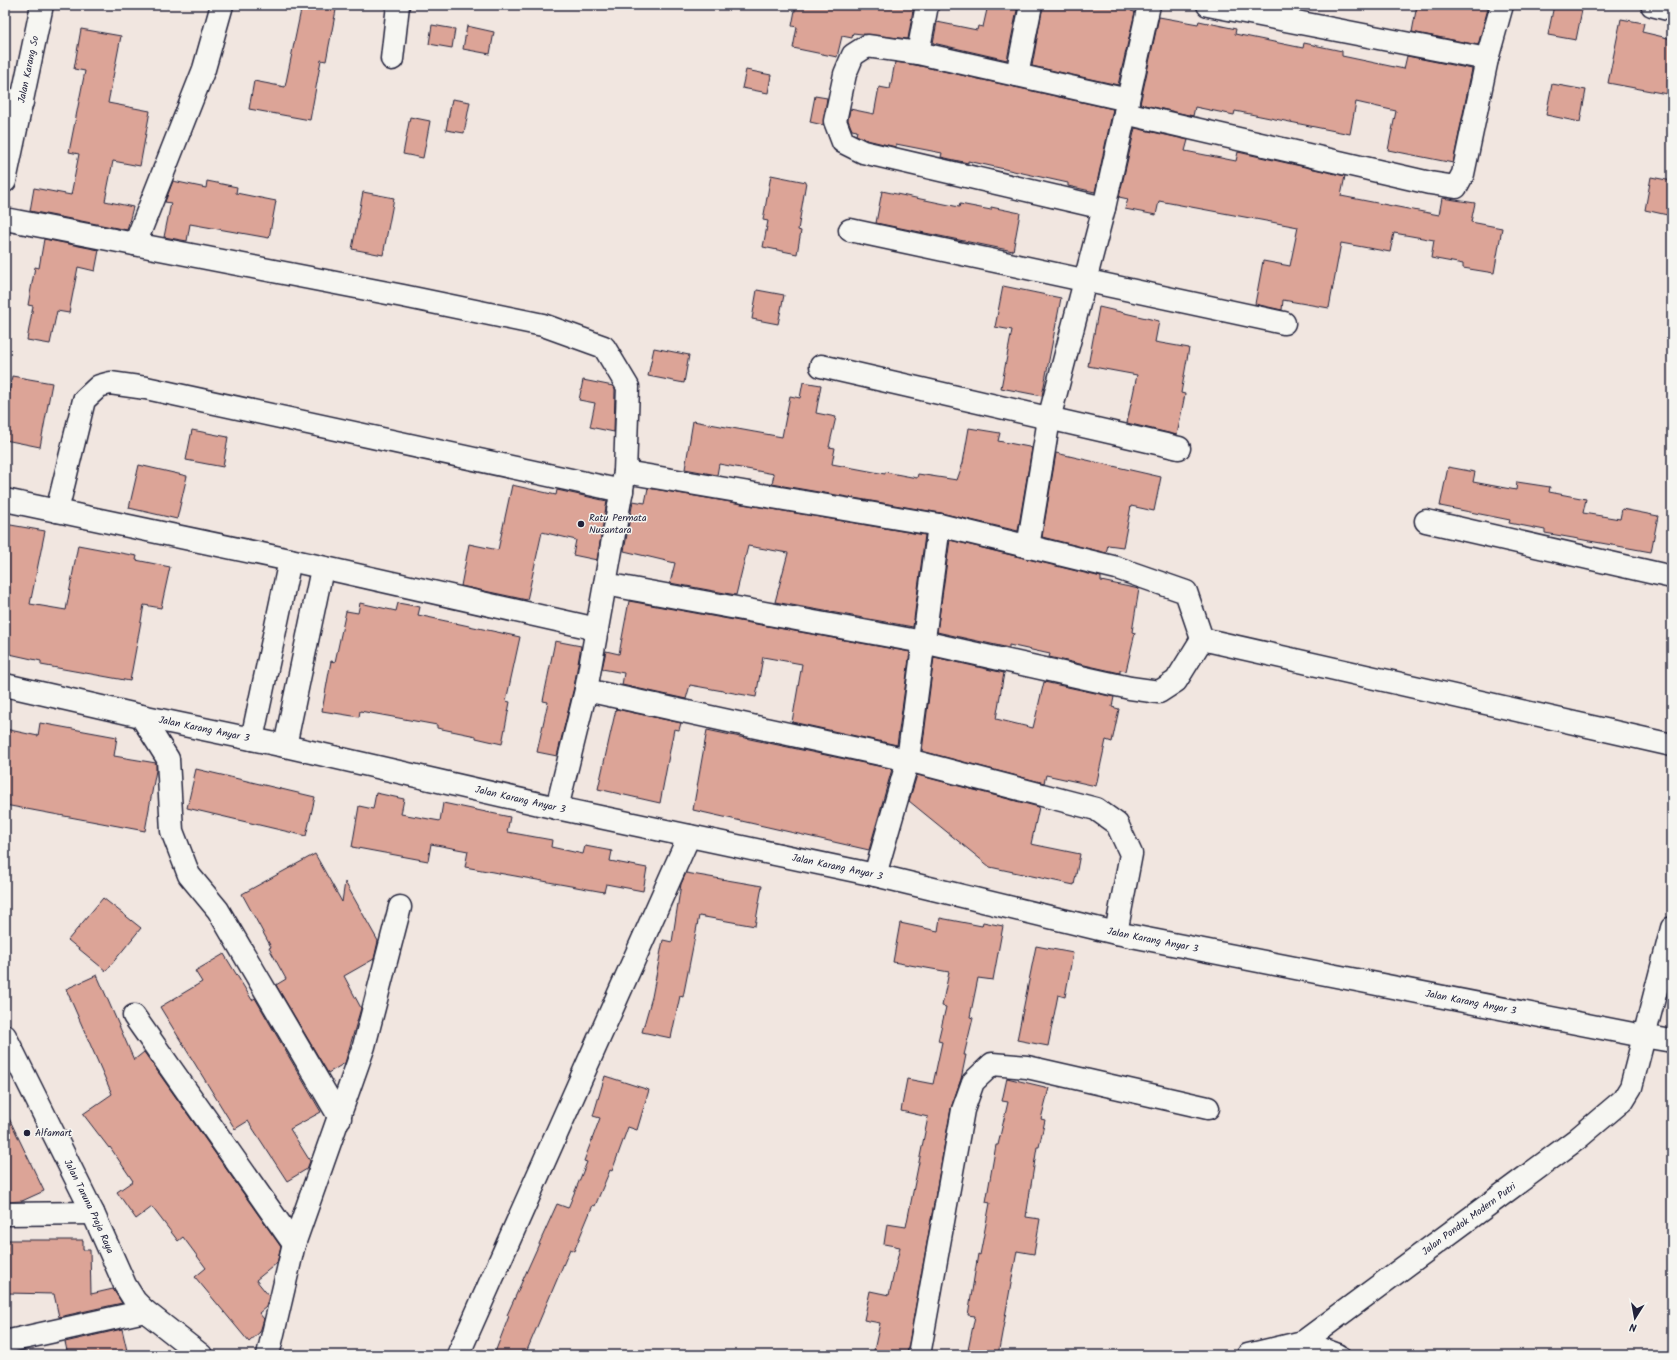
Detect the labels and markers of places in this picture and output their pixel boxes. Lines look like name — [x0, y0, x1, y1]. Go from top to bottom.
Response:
place label: Ratu Permata Nusantara — [589, 510, 647, 538]
marker: Ratu Permata Nusantara — [576, 519, 586, 529]
place label: Alfamart — [35, 1125, 72, 1141]
marker: Alfamart — [22, 1128, 32, 1138]

